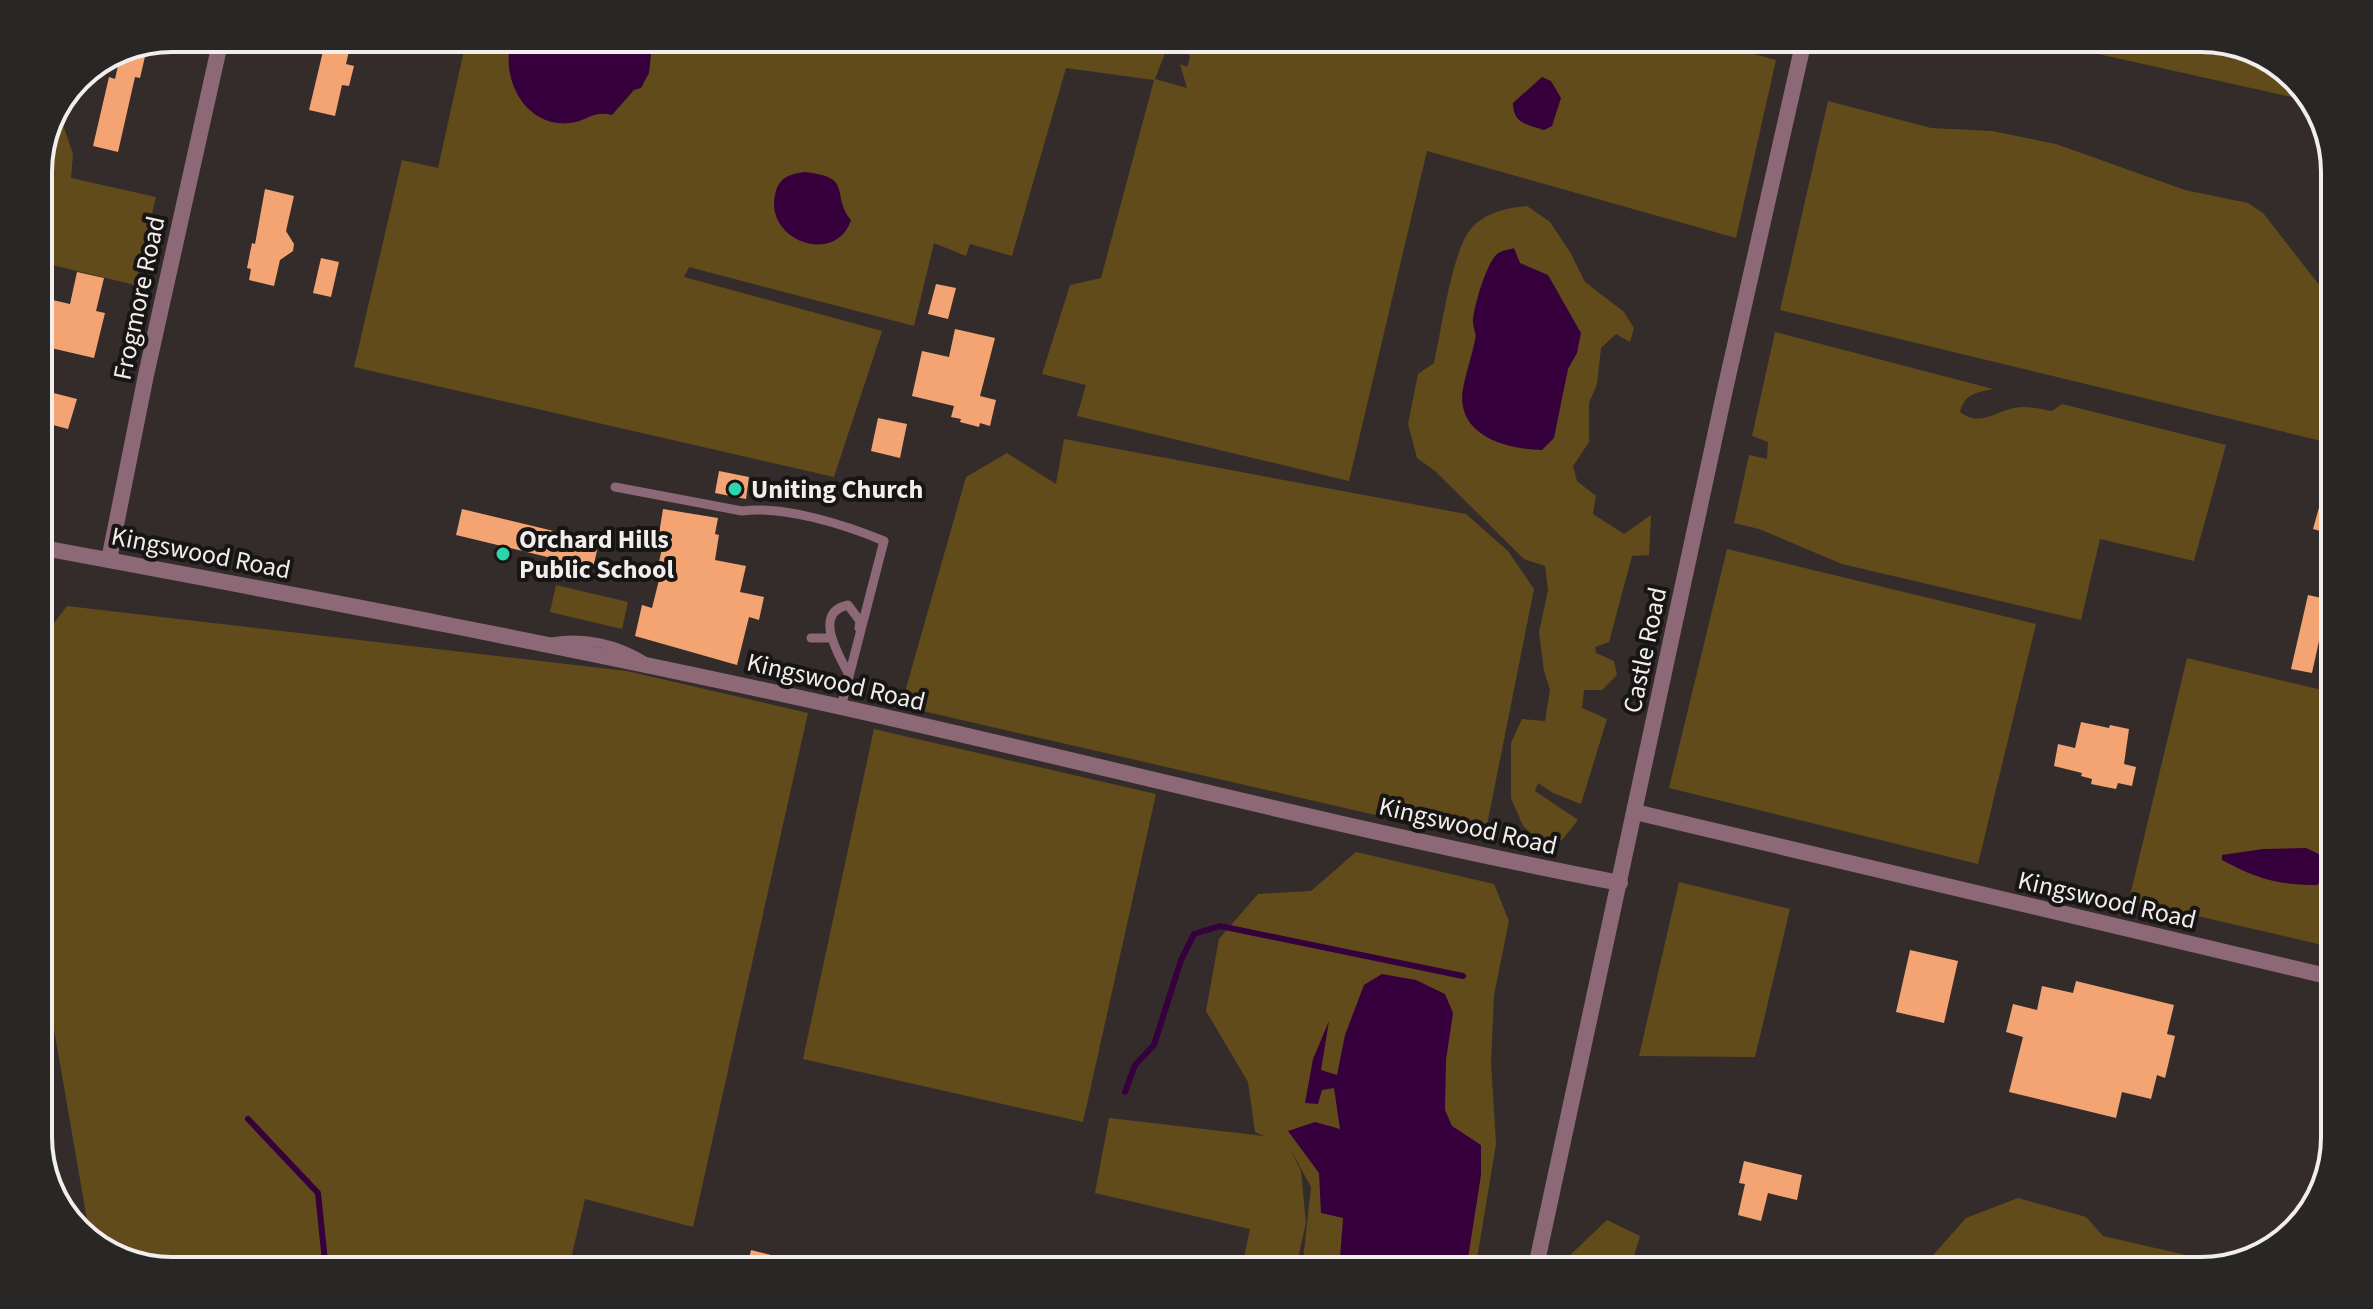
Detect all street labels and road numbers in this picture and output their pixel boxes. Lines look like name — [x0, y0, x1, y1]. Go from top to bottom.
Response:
street label: Frogmore Road — [104, 213, 174, 383]
street label: Kingswood Road — [108, 517, 294, 589]
street label: Castle Road — [1614, 584, 1676, 716]
street label: Kingswood Road — [743, 644, 929, 720]
street label: Kingswood Road — [1375, 788, 1561, 864]
street label: Kingswood Road — [2014, 862, 2200, 938]

